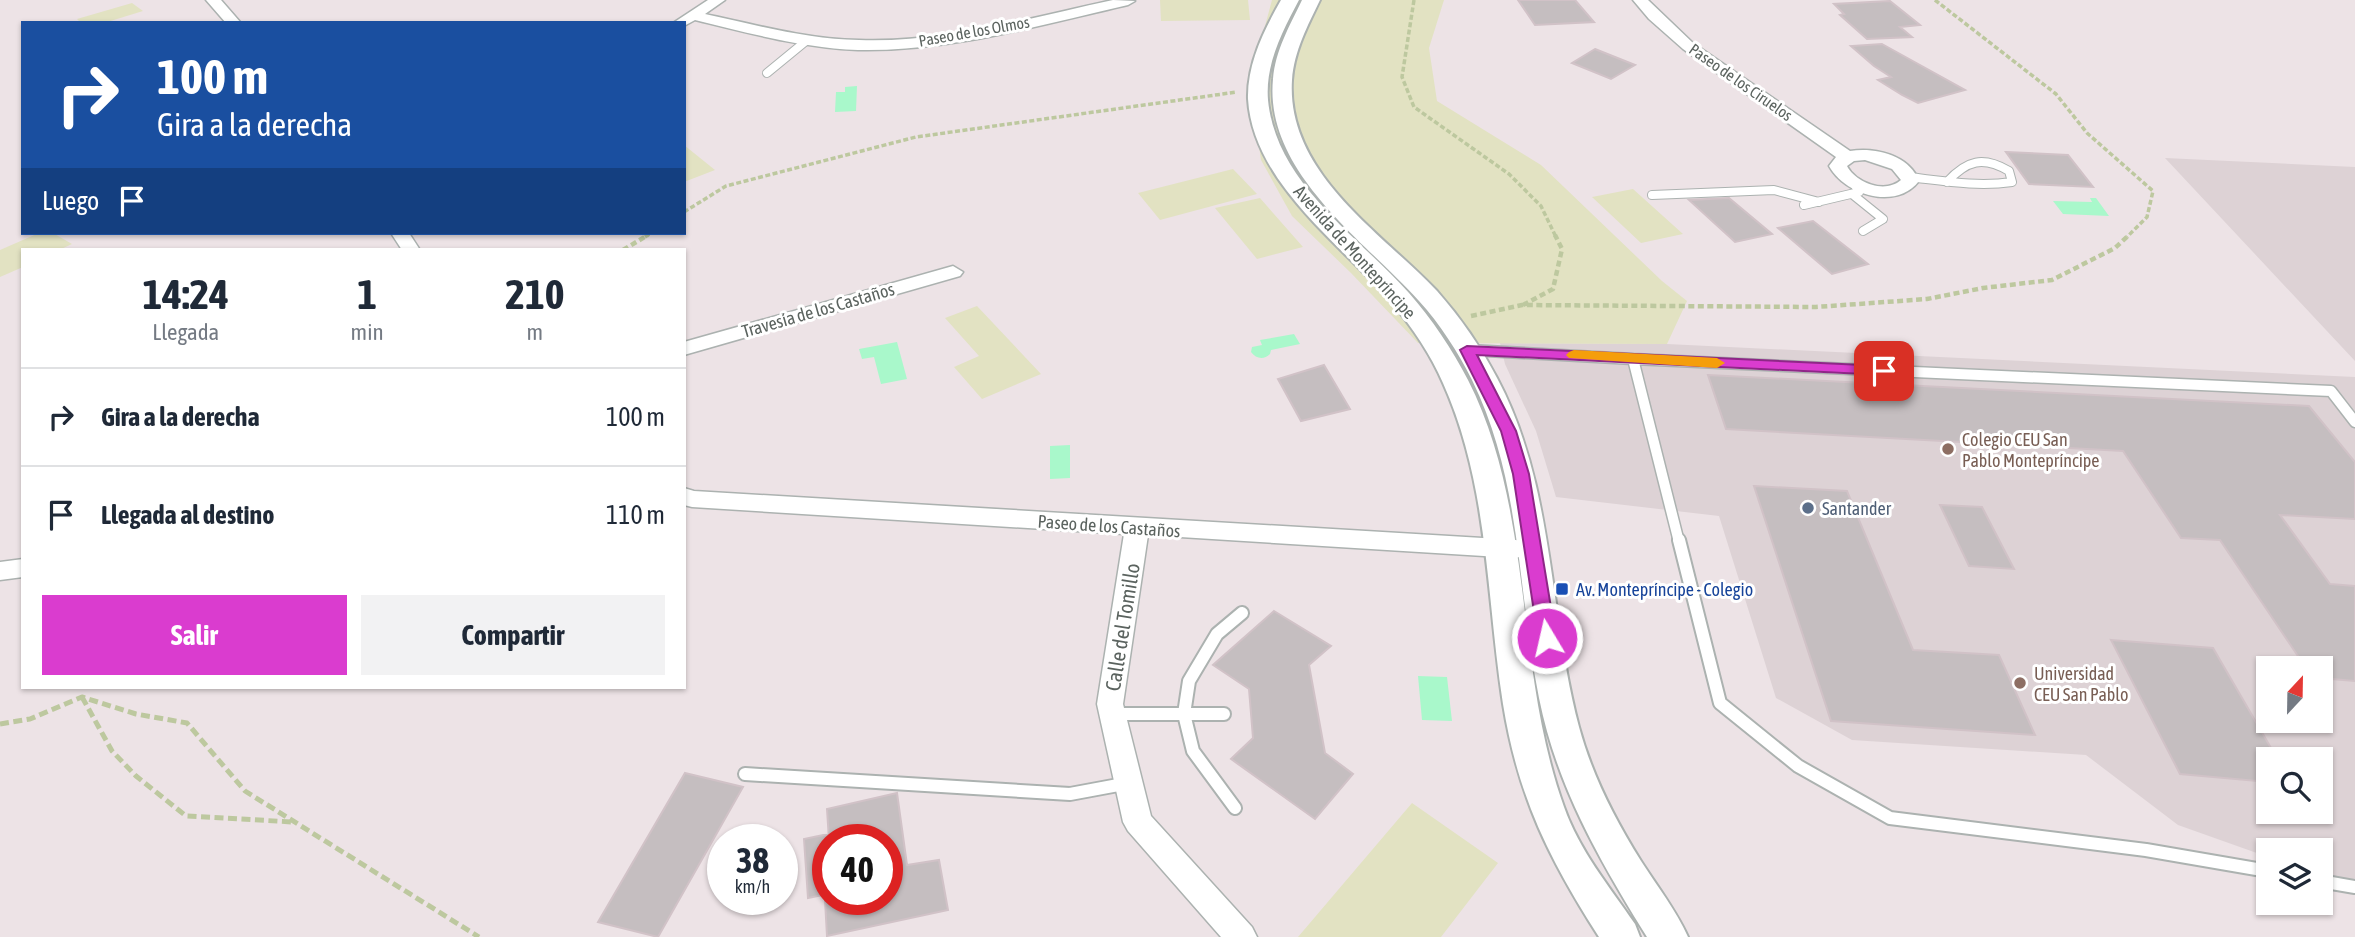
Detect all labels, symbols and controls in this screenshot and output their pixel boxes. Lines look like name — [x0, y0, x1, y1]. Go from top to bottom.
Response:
street label: Paseo de los Olmos — [917, 12, 1031, 50]
street label: Paseo de los Ciruelos — [1686, 40, 1796, 125]
text: 100 m — [157, 48, 268, 104]
icon: right — [42, 49, 133, 140]
text: Gira a la derecha — [157, 106, 352, 143]
street label: Avenida de Montepríncipe — [1290, 181, 1420, 323]
icon: arrive — [113, 182, 151, 220]
text: Luego — [42, 186, 99, 216]
text: 14:24 — [143, 270, 229, 318]
text: 1 — [357, 270, 377, 318]
text: 210 — [505, 270, 564, 318]
street label: Travesía de los Castaños — [739, 278, 897, 342]
text: Llegada — [152, 319, 219, 345]
text: min — [351, 319, 384, 345]
text: m — [527, 319, 543, 345]
pin — [1854, 341, 1914, 401]
icon: arrive — [1865, 352, 1903, 390]
icon: right — [42, 398, 80, 436]
text: Gira a la derecha — [101, 402, 260, 432]
text: 100 m — [606, 402, 665, 432]
place label: Colegio CEU San Pablo Montepríncipe — [1962, 429, 2100, 471]
marker: Colegio CEU San Pablo Montepríncipe — [1940, 441, 1956, 457]
icon: arrive — [42, 496, 80, 534]
place label: Santander — [1822, 498, 1892, 519]
text: Llegada al destino — [101, 500, 274, 530]
text: 110 m — [606, 500, 665, 530]
marker: Santander — [1800, 500, 1816, 516]
street label: Paseo de los Castaños — [1037, 511, 1181, 541]
street label: Calle del Tomillo — [1100, 561, 1144, 693]
place label: Av. Montepríncipe - Colegio — [1576, 579, 1753, 600]
marker: Av. Montepríncipe - Colegio — [1554, 581, 1570, 597]
button: Salir — [42, 595, 347, 675]
button: Compartir — [361, 595, 665, 675]
position arrow — [1510, 601, 1584, 675]
north arrow — [2256, 656, 2333, 733]
map controls — [2256, 656, 2333, 915]
place label: Universidad CEU San Pablo — [2034, 663, 2128, 705]
marker: Universidad CEU San Pablo — [2012, 675, 2028, 691]
button: search — [2256, 747, 2333, 824]
speed limit sign: 40 — [812, 824, 903, 915]
button: layers — [2256, 838, 2333, 915]
text: 38 — [736, 840, 769, 880]
text: km/h — [735, 876, 770, 897]

